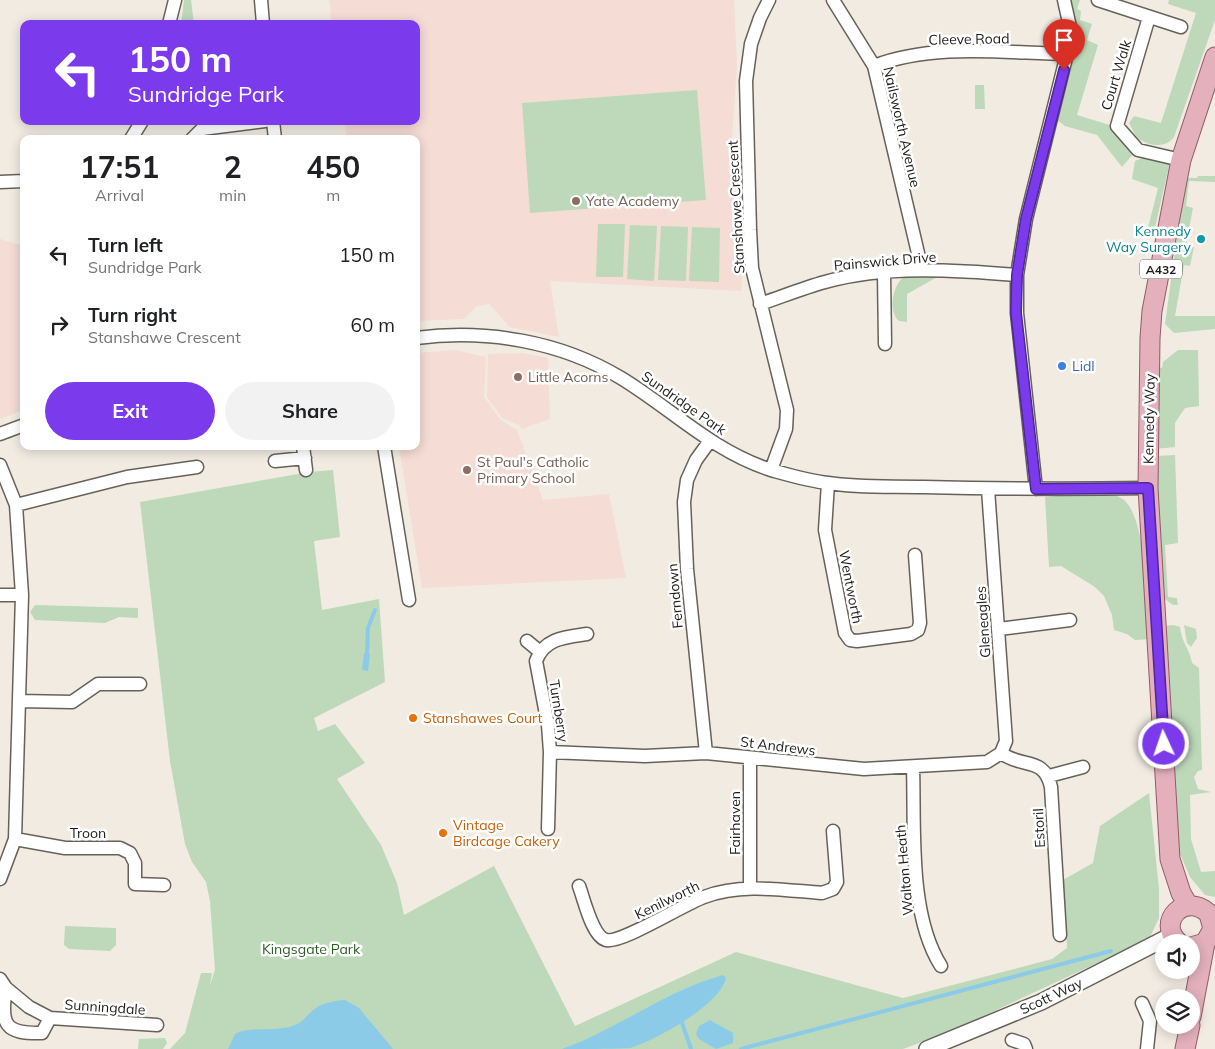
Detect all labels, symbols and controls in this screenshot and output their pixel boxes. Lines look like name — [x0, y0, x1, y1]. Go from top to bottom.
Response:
pin — [1043, 19, 1085, 70]
icon: arrive — [1050, 26, 1078, 54]
street label: Cleeve Road — [928, 29, 1010, 49]
text: 150 m — [128, 37, 232, 81]
street label: Court Walk — [1097, 37, 1135, 112]
icon: left — [45, 40, 110, 105]
street label: Nailsworth Avenue — [879, 65, 925, 189]
text: Sundridge Park — [128, 80, 284, 108]
street label: Stanshawe Crescent — [724, 140, 748, 274]
text: 17:51 — [80, 148, 159, 186]
text: 2 — [224, 148, 242, 186]
text: 450 — [306, 148, 360, 186]
text: Arrival — [95, 185, 144, 205]
text: min — [219, 185, 246, 205]
text: m — [326, 185, 340, 205]
place label: Yate Academy — [585, 192, 680, 210]
marker: Yate Academy — [570, 195, 582, 207]
place label: Kennedy Way Surgery — [1106, 222, 1192, 256]
text: Turn left — [88, 233, 163, 257]
marker: Kennedy Way Surgery — [1195, 233, 1207, 245]
icon: left — [45, 241, 73, 269]
text: 150 m — [339, 243, 395, 267]
street label: Painswick Drive — [833, 248, 937, 274]
text: Sundridge Park — [88, 257, 202, 277]
road number: A432 — [1140, 260, 1182, 278]
text: Turn right — [88, 303, 177, 327]
icon: right — [45, 311, 73, 339]
text: 60 m — [351, 313, 395, 337]
text: Stanshawe Crescent — [88, 327, 241, 347]
place label: Lidl — [1072, 357, 1095, 375]
marker: Lidl — [1056, 360, 1068, 372]
street label: Sundridge Park — [638, 367, 731, 439]
place label: Little Acorns — [528, 368, 608, 386]
marker: Little Acorns — [512, 371, 524, 383]
street label: Kennedy Way — [1139, 373, 1159, 464]
button: Exit — [45, 382, 215, 440]
button: Share — [225, 382, 395, 440]
place label: St Paul's Catholic Primary School — [477, 453, 589, 487]
marker: St Paul's Catholic Primary School — [461, 464, 473, 476]
street label: Wentworth — [835, 549, 867, 625]
street label: Ferndown — [663, 563, 687, 629]
street label: Gleneagles — [972, 586, 994, 658]
street label: Turnberry — [545, 679, 573, 744]
place label: Stanshawes Court — [423, 709, 543, 727]
marker: Stanshawes Court — [407, 712, 419, 724]
position arrow — [1137, 717, 1189, 769]
street label: St Andrews — [739, 732, 817, 760]
street label: Fairhaven — [726, 791, 744, 855]
street label: Estoril — [1029, 808, 1049, 848]
place label: Vintage Birdcage Cakery — [453, 816, 560, 850]
street label: Troon — [70, 824, 106, 842]
street label: Walton Heath — [891, 824, 917, 916]
marker: Vintage Birdcage Cakery — [437, 827, 449, 839]
street label: Kenilworth — [632, 877, 702, 923]
map controls — [1155, 934, 1200, 1034]
button: sound — [1155, 934, 1200, 979]
park label: Kingsgate Park — [262, 940, 361, 958]
street label: Scott Way — [1017, 973, 1086, 1018]
button: layers — [1155, 989, 1200, 1034]
street label: Sunningdale — [64, 995, 146, 1019]

